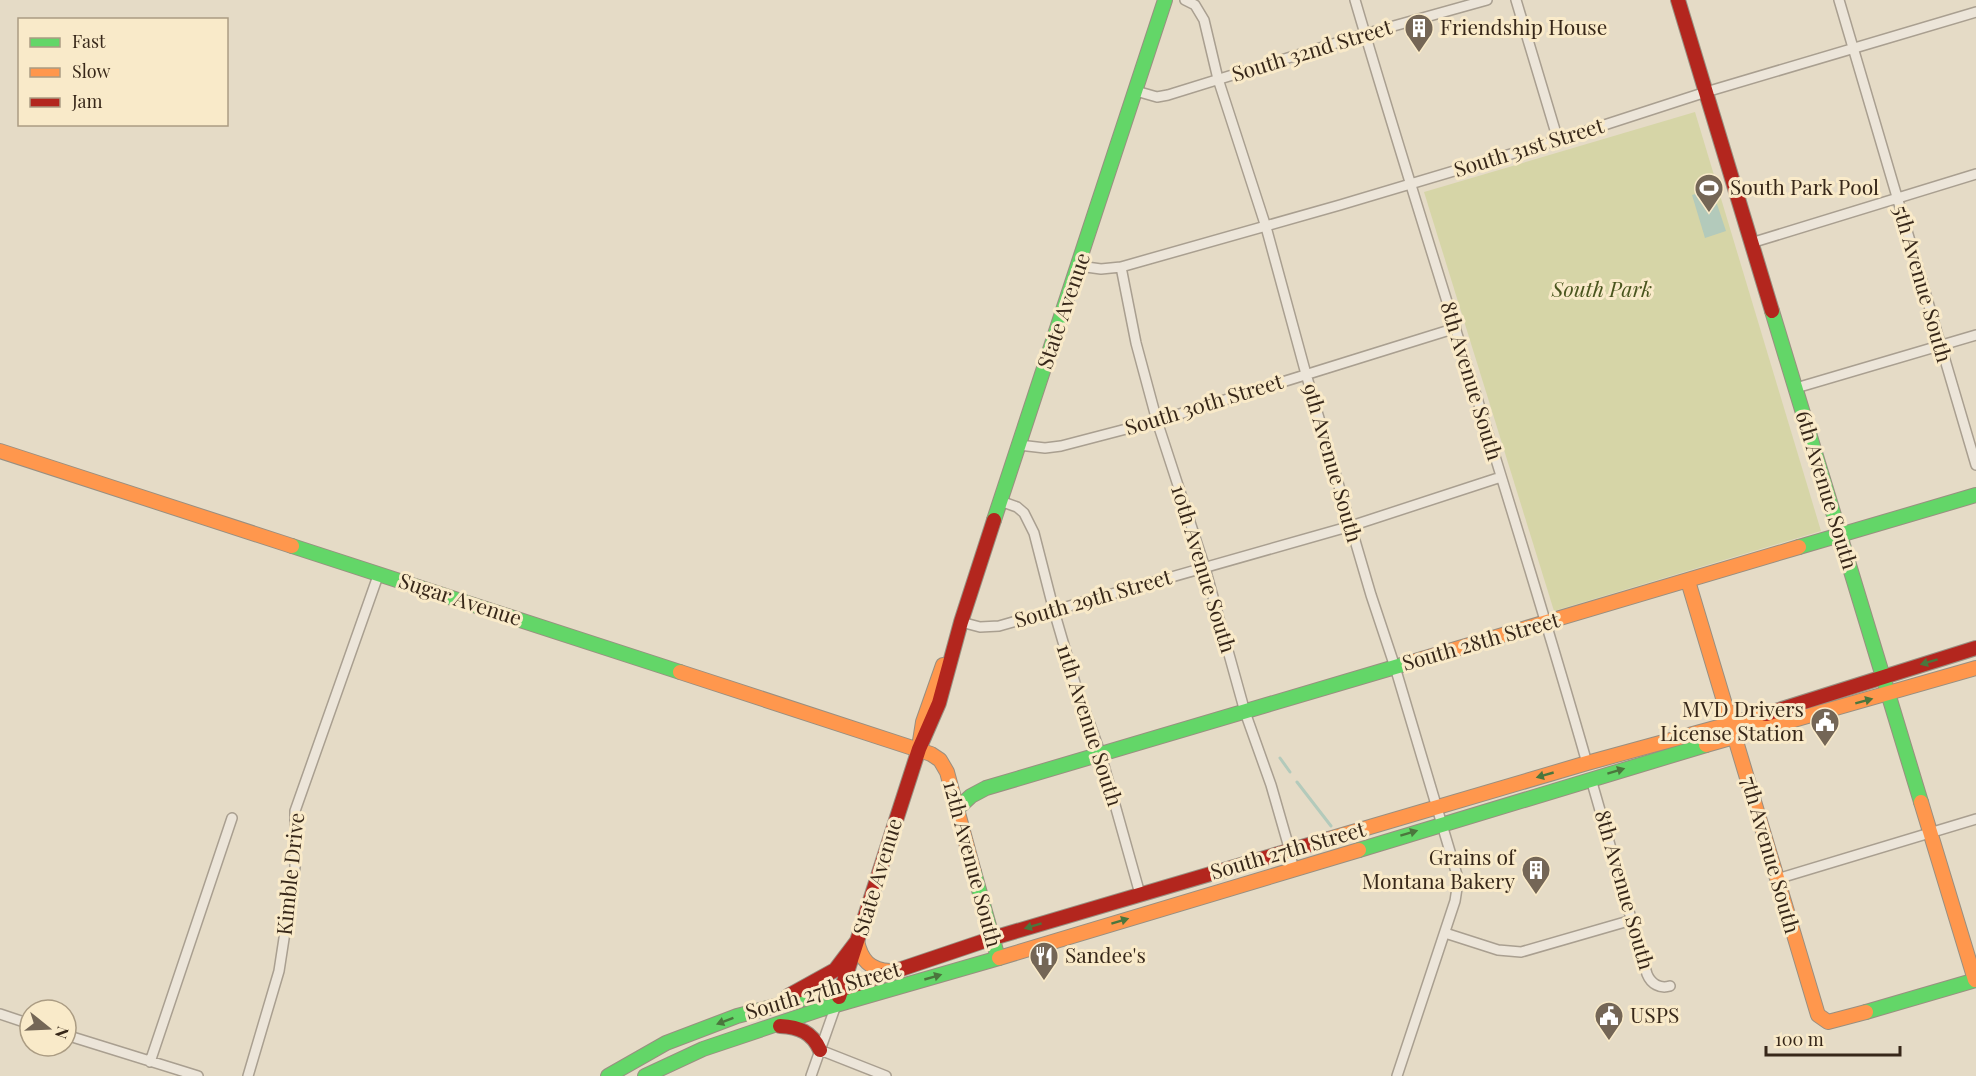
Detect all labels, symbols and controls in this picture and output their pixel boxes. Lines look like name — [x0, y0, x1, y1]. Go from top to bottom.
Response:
street label: South 32nd Street — [1228, 11, 1395, 87]
building icon: Friendship House — [1403, 12, 1435, 54]
place label: Friendship House — [1440, 12, 1607, 40]
legend — [18, 18, 228, 126]
text: Fast — [72, 29, 106, 53]
text: Slow — [72, 59, 110, 83]
text: Jam — [71, 89, 102, 113]
street label: South 31st Street — [1450, 110, 1607, 182]
sports icon: South Park Pool — [1693, 172, 1725, 214]
place label: South Park Pool — [1730, 172, 1879, 200]
street label: 5th Avenue South — [1888, 202, 1960, 366]
street label: State Avenue — [1029, 249, 1095, 372]
park label: South Park — [1551, 274, 1652, 302]
street label: 8th Avenue South — [1435, 298, 1511, 464]
street label: South 30th Street — [1121, 366, 1286, 440]
street label: 9th Avenue South — [1298, 380, 1370, 546]
street label: 6th Avenue South — [1790, 407, 1866, 573]
street label: 10th Avenue South — [1166, 481, 1244, 656]
street label: South 29th Street — [1011, 561, 1175, 633]
street label: Sugar Avenue — [396, 565, 526, 631]
street label: South 28th Street — [1399, 604, 1563, 676]
street label: 11th Avenue South — [1051, 640, 1131, 810]
one-way arrow — [1920, 658, 1938, 667]
place label: MVD Drivers License Station — [1660, 694, 1804, 746]
one-way arrow — [1855, 695, 1873, 705]
public building icon: MVD Drivers License Station — [1809, 706, 1841, 748]
one-way arrow — [1607, 766, 1625, 775]
one-way arrow — [1536, 771, 1554, 780]
street label: 7th Avenue South — [1736, 773, 1808, 937]
street label: 12th Avenue South — [938, 777, 1010, 951]
street label: 8th Avenue South — [1590, 806, 1662, 973]
street label: Kimble Drive — [269, 811, 309, 937]
street label: South 27th Street — [1207, 813, 1369, 885]
street label: State Avenue — [845, 814, 907, 938]
one-way arrow — [1400, 828, 1418, 837]
place label: Grains of Montana Bakery — [1362, 842, 1517, 894]
building icon: Grains of Montana Bakery — [1520, 854, 1552, 896]
one-way arrow — [1111, 916, 1129, 925]
one-way arrow — [1024, 922, 1042, 931]
restaurant icon: Sandee's — [1028, 940, 1060, 982]
place label: Sandee's — [1065, 940, 1146, 968]
street label: South 27th Street — [742, 953, 904, 1025]
one-way arrow — [924, 972, 942, 981]
north arrow — [18, 998, 78, 1058]
public building icon: USPS — [1593, 1000, 1625, 1042]
place label: USPS — [1630, 1000, 1679, 1028]
one-way arrow — [716, 1017, 734, 1026]
scale bar — [1766, 1019, 1900, 1057]
text: N — [51, 1024, 75, 1042]
text: 100 m — [1775, 1027, 1824, 1051]

